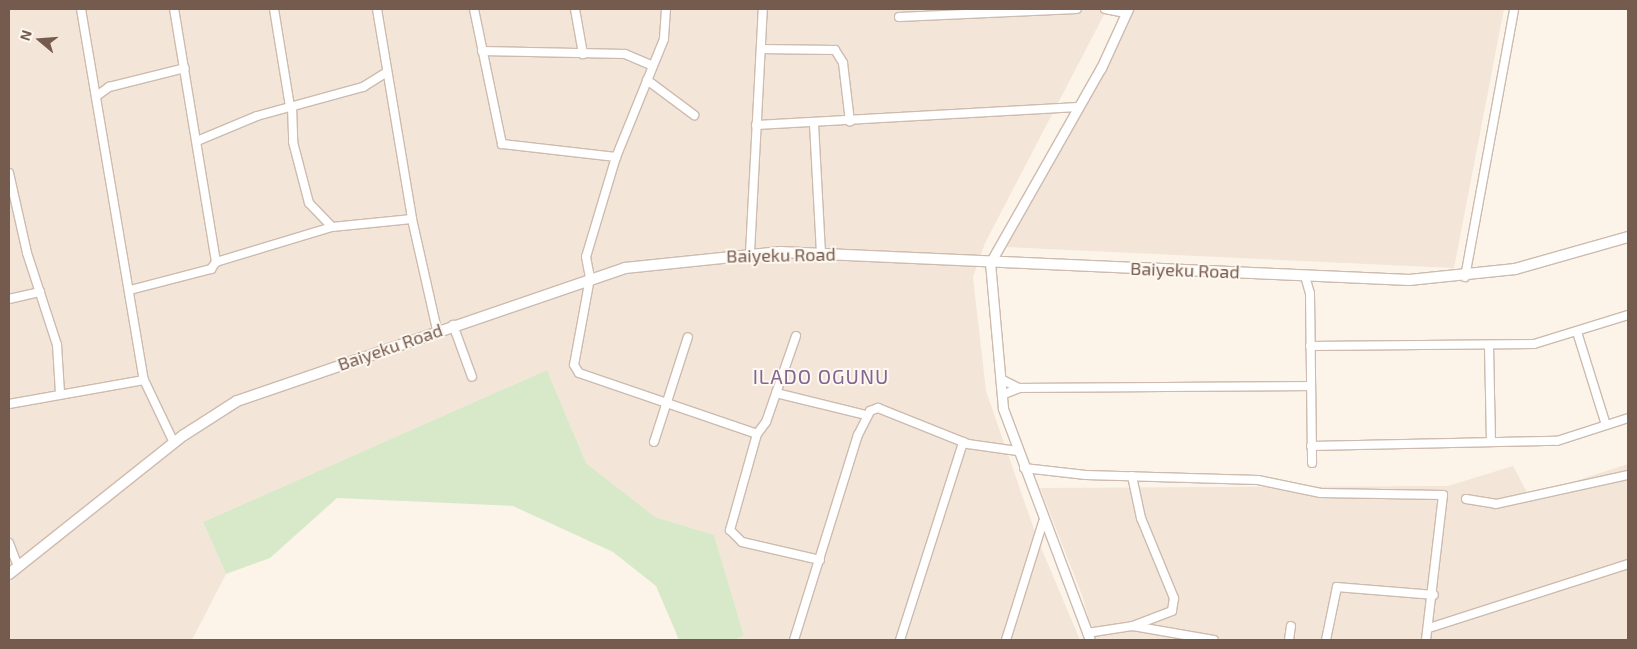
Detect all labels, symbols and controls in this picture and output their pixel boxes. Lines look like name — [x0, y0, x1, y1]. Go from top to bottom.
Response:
north arrow — [15, 15, 65, 65]
text: N — [16, 28, 35, 43]
street label: Baiyeku Road — [726, 243, 836, 267]
street label: Baiyeku Road — [1130, 257, 1240, 283]
street label: Baiyeku Road — [335, 319, 445, 375]
district label: ILADO OGUNU — [751, 364, 891, 388]

